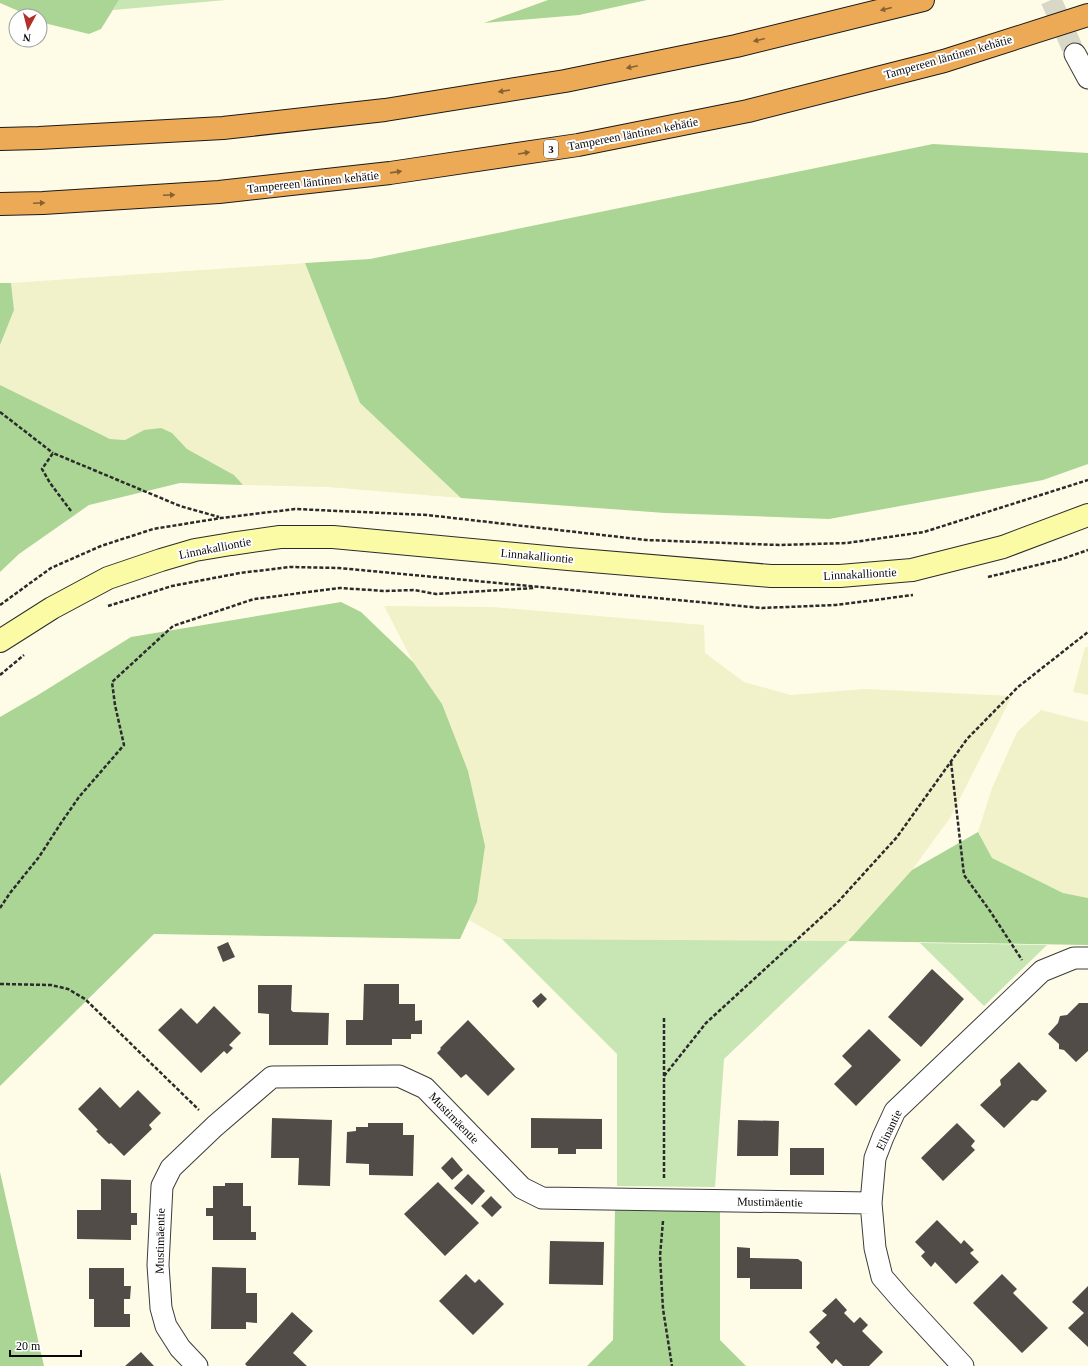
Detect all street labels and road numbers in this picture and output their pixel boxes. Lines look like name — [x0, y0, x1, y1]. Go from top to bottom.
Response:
street label: Tampereen läntinen kehätie — [882, 32, 1014, 82]
street label: Tampereen läntinen kehätie — [567, 114, 699, 154]
road number: 3 — [544, 140, 558, 158]
street label: Tampereen läntinen kehätie — [246, 168, 380, 196]
street label: Linnakalliontie — [178, 534, 252, 562]
street label: Linnakalliontie — [500, 546, 574, 566]
street label: Linnakalliontie — [823, 565, 897, 583]
street label: Mustimäentie — [426, 1089, 482, 1147]
street label: Elinantie — [873, 1107, 905, 1153]
street label: Mustimäentie — [737, 1194, 803, 1210]
street label: Mustimäentie — [152, 1208, 168, 1274]

